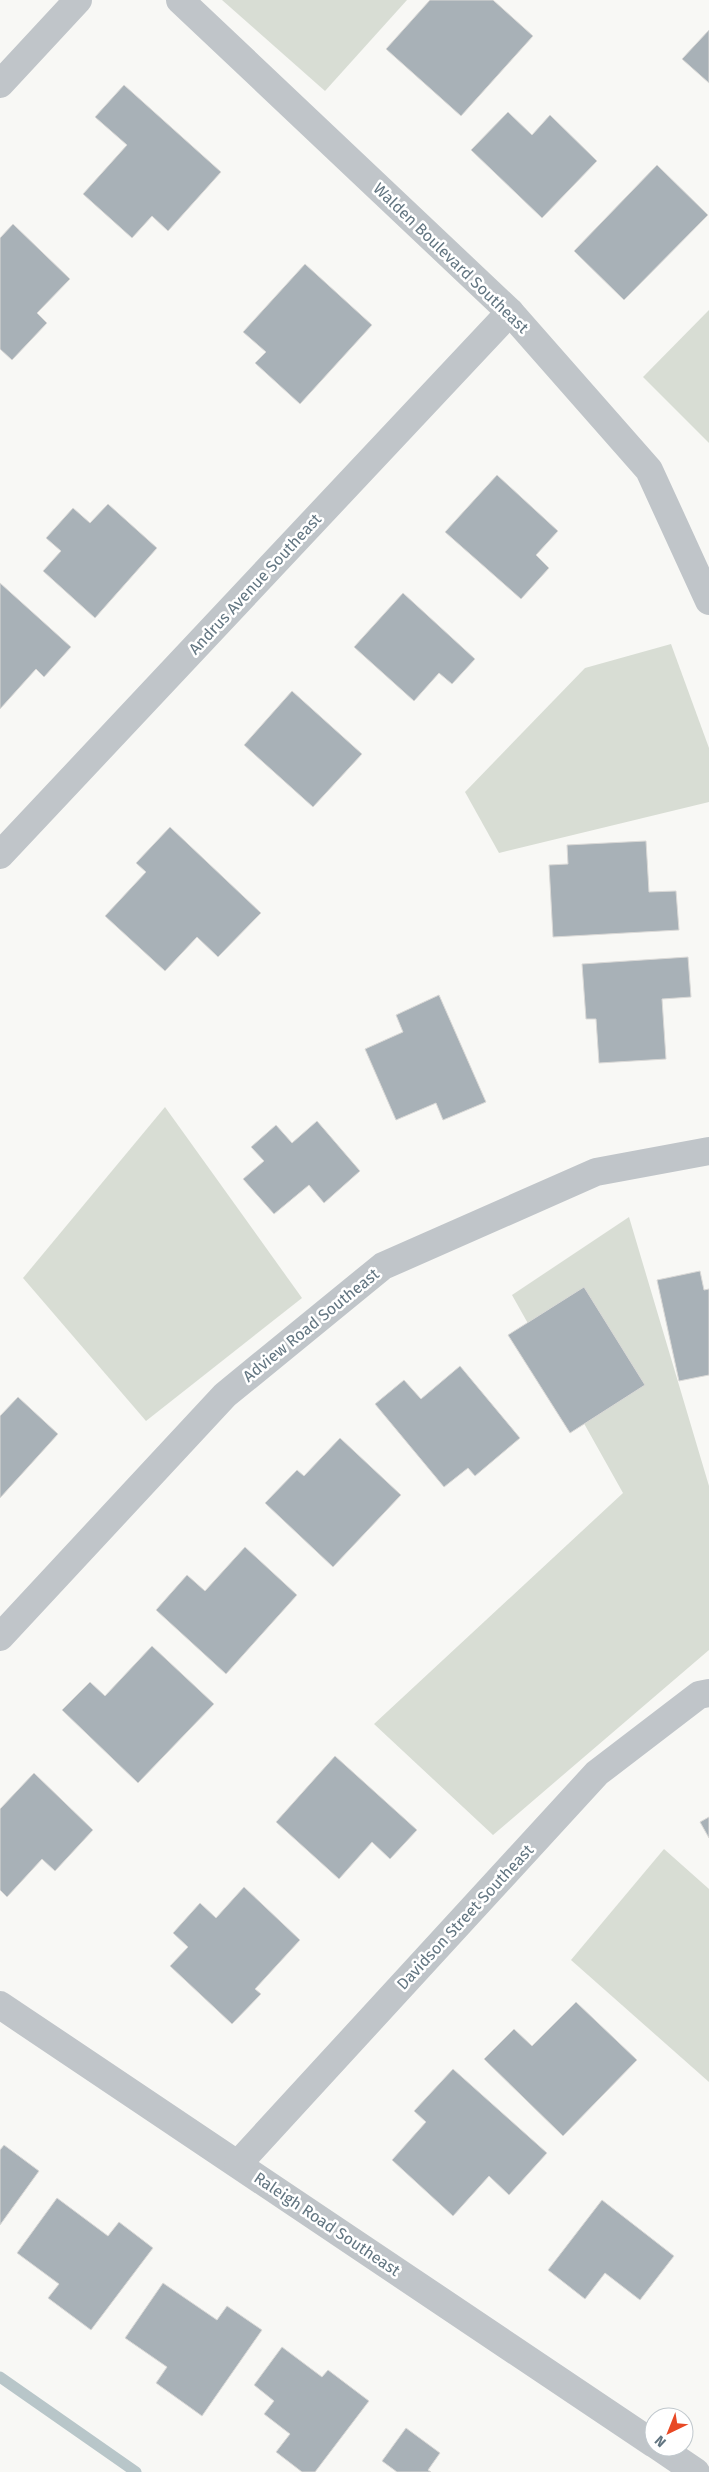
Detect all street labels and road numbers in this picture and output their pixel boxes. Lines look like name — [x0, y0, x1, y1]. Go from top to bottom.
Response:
street label: Walden Boulevard Southeast — [370, 179, 533, 337]
street label: Andrus Avenue Southeast — [185, 510, 325, 658]
street label: Adview Road Southeast — [239, 1264, 383, 1386]
street label: Davidson Street Southeast — [393, 1840, 537, 1994]
street label: Raleigh Road Southeast — [250, 2168, 404, 2280]

